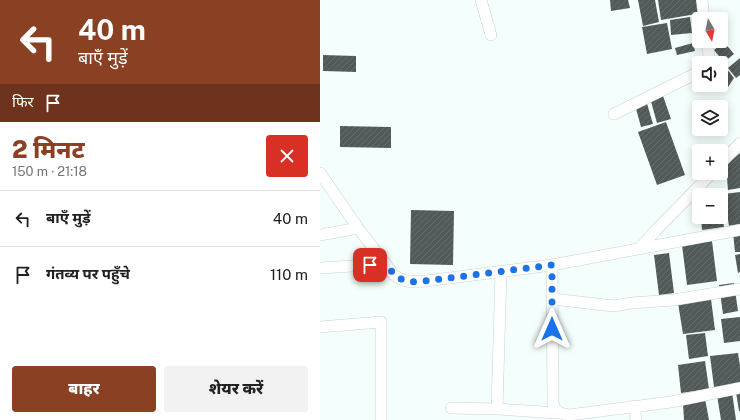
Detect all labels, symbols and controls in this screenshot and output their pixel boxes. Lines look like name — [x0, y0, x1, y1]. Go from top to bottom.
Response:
north arrow — [692, 12, 728, 48]
map controls — [692, 12, 728, 224]
text: 40 m — [78, 13, 146, 46]
icon: left — [12, 16, 64, 68]
text: बाएँ मुड़ें — [78, 47, 128, 68]
button: sound — [692, 56, 728, 92]
icon: arrive — [42, 92, 64, 114]
text: फिर — [12, 93, 34, 110]
button: layers — [692, 100, 728, 136]
text: 2 मिनट — [12, 135, 85, 163]
button: close — [266, 135, 308, 177]
button: + — [692, 144, 728, 180]
text: 150 m · 21:18 — [12, 164, 87, 179]
button: − — [692, 188, 728, 224]
icon: left — [12, 208, 34, 230]
text: बाएँ मुड़ें — [46, 209, 91, 226]
text: 40 m — [273, 210, 308, 227]
pin — [353, 248, 387, 282]
icon: arrive — [359, 254, 381, 276]
icon: arrive — [12, 264, 34, 286]
text: गंतव्य पर पहुँचे — [46, 265, 130, 282]
text: 110 m — [270, 266, 308, 283]
position arrow — [531, 308, 573, 350]
button: बाहर — [12, 366, 156, 412]
button: शेयर करें — [164, 366, 308, 412]

